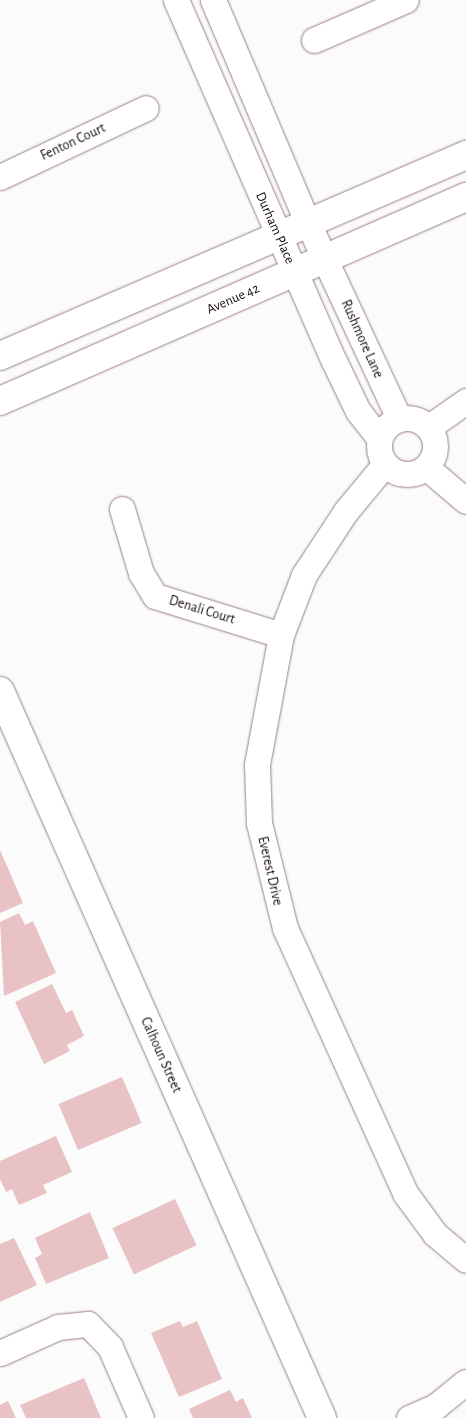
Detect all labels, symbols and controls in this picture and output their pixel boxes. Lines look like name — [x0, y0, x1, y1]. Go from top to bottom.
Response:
street label: Fenton Court — [38, 120, 108, 164]
street label: Durham Place — [252, 190, 298, 266]
street label: Avenue 42 — [204, 280, 262, 318]
street label: Rushmore Lane — [337, 297, 387, 381]
street label: Denali Court — [167, 592, 237, 628]
street label: Everest Drive — [254, 835, 286, 907]
street label: Calhoun Street — [137, 1015, 185, 1095]

